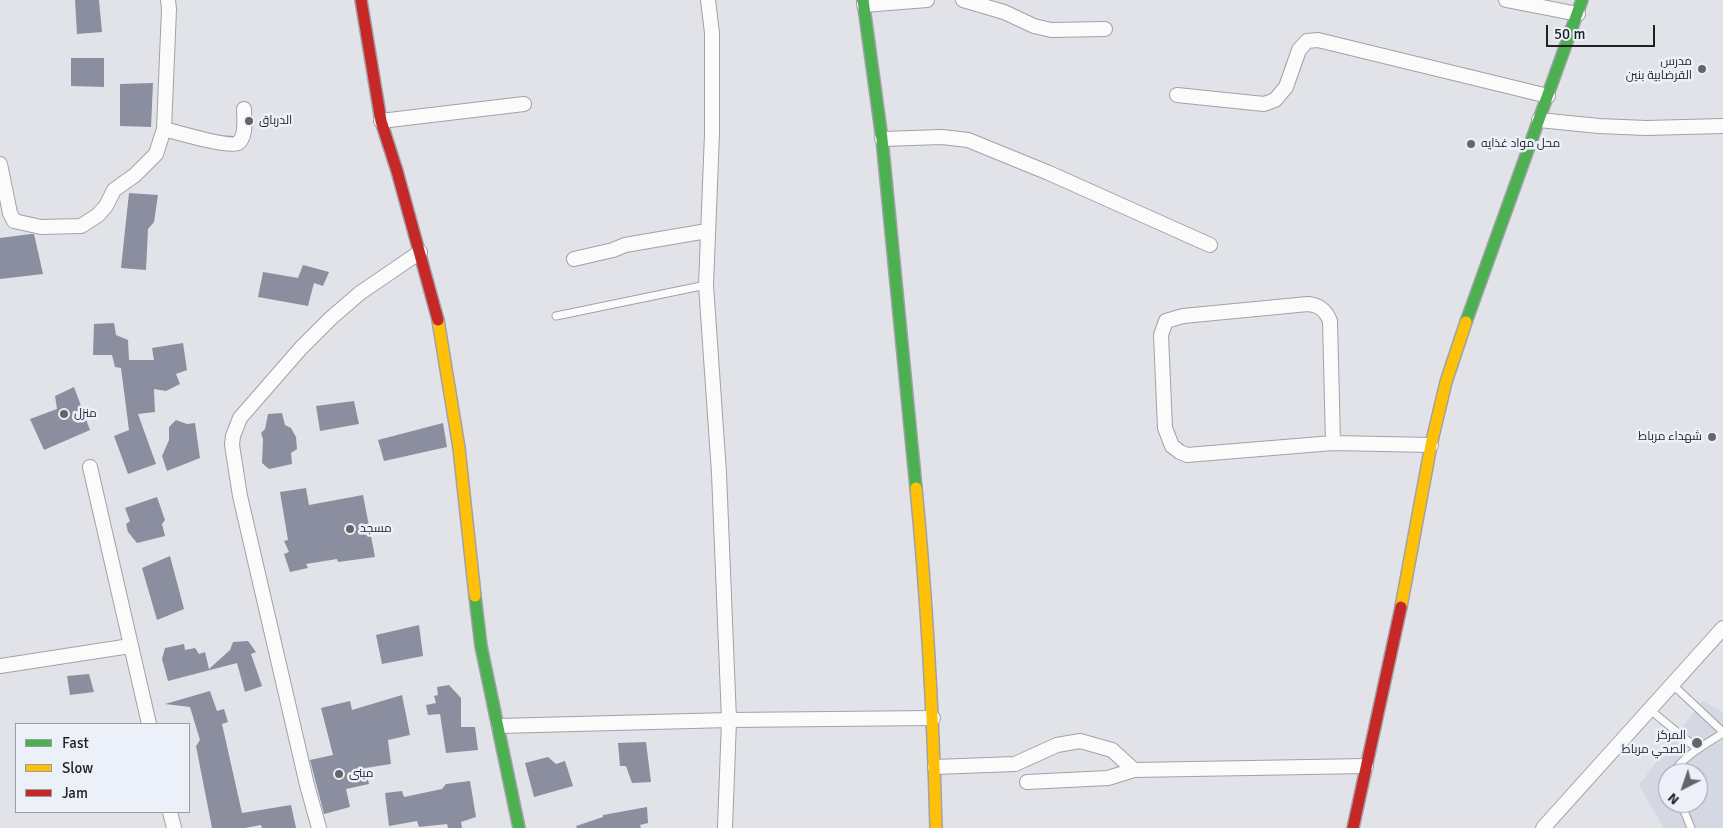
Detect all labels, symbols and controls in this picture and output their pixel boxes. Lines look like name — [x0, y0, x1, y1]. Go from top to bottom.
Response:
scale bar — [1548, 15, 1657, 47]
text: 50 m — [1554, 25, 1585, 43]
place label: مدرس القرضابية بنين — [1626, 55, 1692, 83]
marker: مدرس القرضابية بنين — [1696, 63, 1708, 75]
place label: الدرباق — [259, 114, 292, 128]
marker: الدرباق — [243, 115, 255, 127]
place label: محل مواد غذايه — [1481, 137, 1560, 151]
marker: محل مواد غذايه — [1465, 138, 1477, 150]
place label: منزل — [74, 407, 97, 421]
marker: منزل — [58, 408, 70, 420]
place label: شهداء مرباط — [1638, 430, 1702, 444]
marker: شهداء مرباط — [1706, 431, 1718, 443]
place label: مسجد — [360, 522, 392, 536]
marker: مسجد — [344, 523, 356, 535]
legend — [15, 723, 190, 813]
place label: المركز الصحي مرباط — [1622, 729, 1686, 757]
text: Fast — [62, 734, 89, 752]
marker: المركز الصحي مرباط — [1690, 736, 1704, 750]
text: Slow — [62, 759, 93, 777]
north arrow — [1658, 763, 1708, 813]
place label: مبنى — [349, 767, 374, 781]
marker: مبنى — [333, 768, 345, 780]
text: Jam — [62, 784, 88, 802]
text: N — [1664, 789, 1683, 809]

